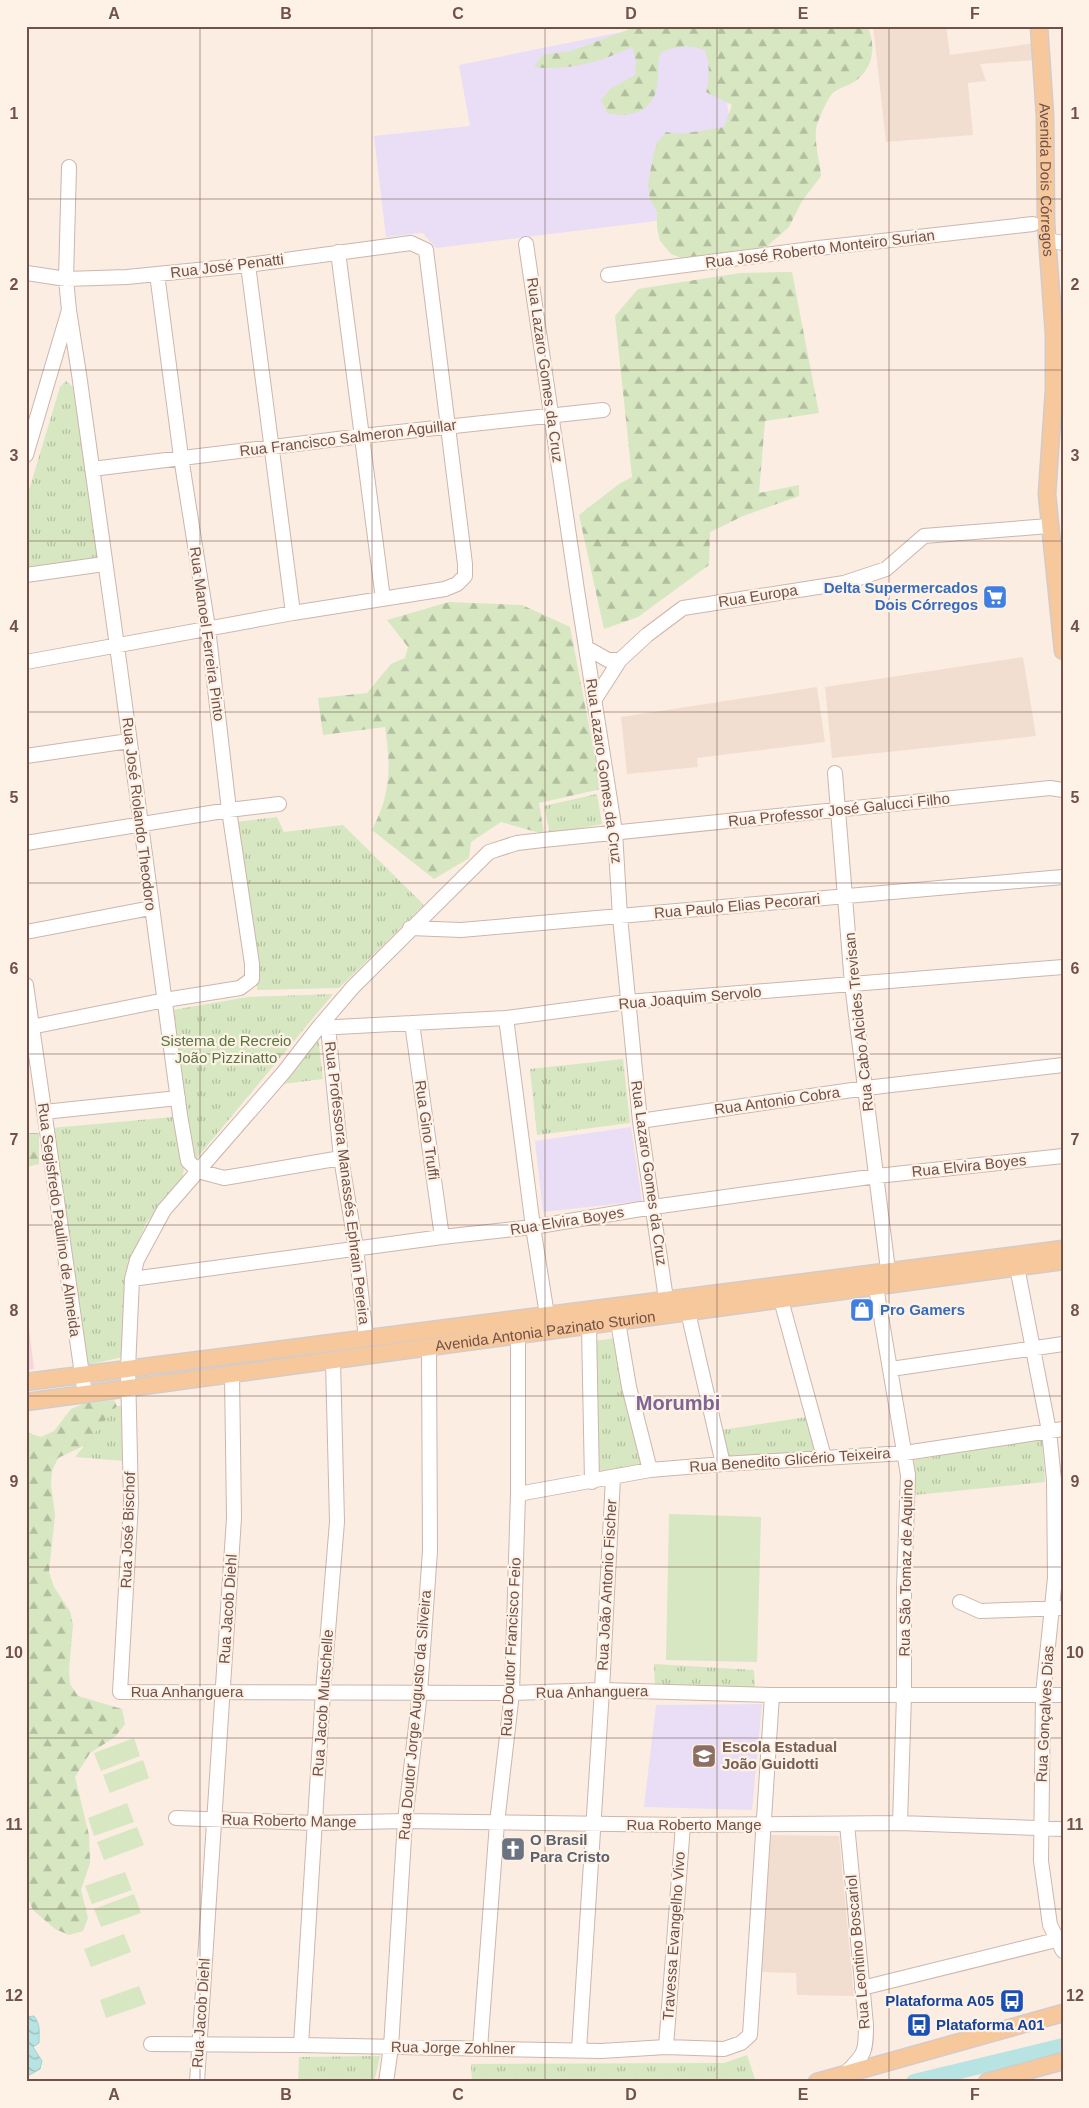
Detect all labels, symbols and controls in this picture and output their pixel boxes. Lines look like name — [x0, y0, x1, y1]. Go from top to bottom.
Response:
text: A — [108, 5, 120, 22]
text: B — [280, 5, 292, 22]
text: C — [452, 5, 464, 22]
text: D — [625, 5, 637, 22]
text: E — [798, 5, 809, 22]
text: F — [970, 5, 980, 22]
street label: Avenida Dois Córregos — [1036, 102, 1057, 257]
text: 1 — [10, 105, 19, 122]
text: 1 — [1071, 105, 1080, 122]
street label: Rua José Roberto Monteiro Surian — [704, 226, 936, 271]
street label: Rua José Penatti — [169, 250, 285, 281]
text: 2 — [10, 276, 19, 293]
street label: Rua Lazaro Gomes da Cruz — [524, 276, 567, 464]
text: 2 — [1071, 276, 1080, 293]
street label: Rua Francisco Salmeron Aguillar — [238, 416, 457, 459]
text: 3 — [10, 447, 19, 464]
text: 3 — [1071, 447, 1080, 464]
street label: Rua Manoel Ferreira Pinto — [187, 546, 228, 722]
place label: Delta Supermercados Dois Córregos — [824, 579, 978, 613]
street label: Rua Europa — [717, 581, 799, 610]
supermarket icon: Delta Supermercados Dois Córregos — [982, 584, 1008, 610]
text: 4 — [10, 618, 19, 635]
text: 4 — [1071, 618, 1080, 635]
street label: Rua Lazaro Gomes da Cruz — [583, 677, 626, 865]
street label: Rua José Riolando Theodoro — [119, 716, 160, 912]
text: 5 — [10, 789, 19, 806]
street label: Rua Professor José Galucci Filho — [727, 789, 951, 830]
text: 5 — [1071, 789, 1080, 806]
street label: Rua Paulo Elias Pecorari — [653, 890, 821, 921]
street label: Rua Cabo Alcides Trevisan — [841, 932, 876, 1113]
text: 6 — [10, 960, 19, 977]
text: 6 — [1071, 960, 1080, 977]
street label: Rua Joaquim Servolo — [618, 983, 762, 1012]
park label: Sistema de Recreio João Pìzzinatto — [161, 1032, 291, 1066]
street label: Rua Professora Manassés Ephrain Pereira — [322, 1040, 373, 1326]
street label: Rua Gino Truffi — [412, 1079, 443, 1181]
street label: Rua Lazaro Gomes da Cruz — [628, 1079, 671, 1267]
street label: Rua Antonio Cobra — [713, 1083, 842, 1118]
street label: Rua Segisfredo Paulino de Almeida — [35, 1102, 84, 1339]
text: 7 — [10, 1131, 19, 1148]
text: 7 — [1071, 1131, 1080, 1148]
street label: Rua Elvira Boyes — [911, 1151, 1027, 1180]
street label: Rua Elvira Boyes — [509, 1203, 625, 1238]
shop icon: Pro Gamers — [849, 1297, 875, 1323]
place label: Pro Gamers — [880, 1301, 965, 1318]
text: 8 — [10, 1302, 19, 1319]
text: 8 — [1071, 1302, 1080, 1319]
street label: Avenida Antonia Pazinato Sturion — [434, 1307, 657, 1354]
district label: Morumbi — [636, 1392, 720, 1414]
street label: Rua Benedito Glicério Teixeira — [689, 1444, 892, 1475]
street label: Rua José Bischof — [117, 1471, 138, 1589]
text: 9 — [10, 1473, 19, 1490]
text: 9 — [1071, 1473, 1080, 1490]
street label: Rua São Tomaz de Aquino — [895, 1479, 916, 1657]
street label: Rua João Antonio Fischer — [594, 1499, 619, 1671]
street label: Rua Jacob Diehl — [215, 1553, 240, 1664]
street label: Rua Doutor Francisco Feio — [497, 1557, 524, 1737]
street label: Rua Doutor Jorge Augusto da Silveira — [395, 1589, 434, 1841]
street label: Rua Jacob Mutschelle — [309, 1629, 336, 1777]
text: 10 — [5, 1644, 23, 1661]
text: 10 — [1066, 1644, 1084, 1661]
street label: Rua Gonçalves Dias — [1032, 1645, 1057, 1783]
street label: Rua Anhanguera — [536, 1682, 649, 1701]
street label: Rua Anhanguera — [131, 1683, 244, 1700]
place label: Escola Estadual João Guidotti — [722, 1738, 837, 1772]
school or university icon: Escola Estadual João Guidotti — [691, 1743, 717, 1769]
street label: Rua Roberto Mange — [221, 1811, 357, 1830]
text: 11 — [6, 1816, 23, 1833]
street label: Rua Roberto Mange — [626, 1816, 762, 1833]
text: 11 — [1067, 1816, 1084, 1833]
place label: O Brasil Para Cristo — [530, 1831, 610, 1865]
church icon: O Brasil Para Cristo — [500, 1836, 526, 1862]
street label: Travessa Evangelho Vivo — [659, 1851, 688, 2021]
street label: Rua Leontino Boscariol — [842, 1874, 873, 2030]
street label: Rua Jacob Diehl — [188, 1957, 213, 2068]
text: 12 — [5, 1987, 23, 2004]
text: 12 — [1066, 1987, 1084, 2004]
bus stop icon: Plataforma A05 — [999, 1988, 1025, 2014]
place label: Plataforma A05 — [885, 1992, 994, 2009]
bus stop icon: Plataforma A01 — [906, 2012, 932, 2038]
place label: Plataforma A01 — [936, 2016, 1045, 2033]
street label: Rua Jorge Zohlner — [391, 2038, 515, 2057]
text: A — [108, 2086, 120, 2103]
text: B — [280, 2086, 292, 2103]
text: C — [452, 2086, 464, 2103]
text: D — [625, 2086, 637, 2103]
text: E — [798, 2086, 809, 2103]
text: F — [970, 2086, 980, 2103]

